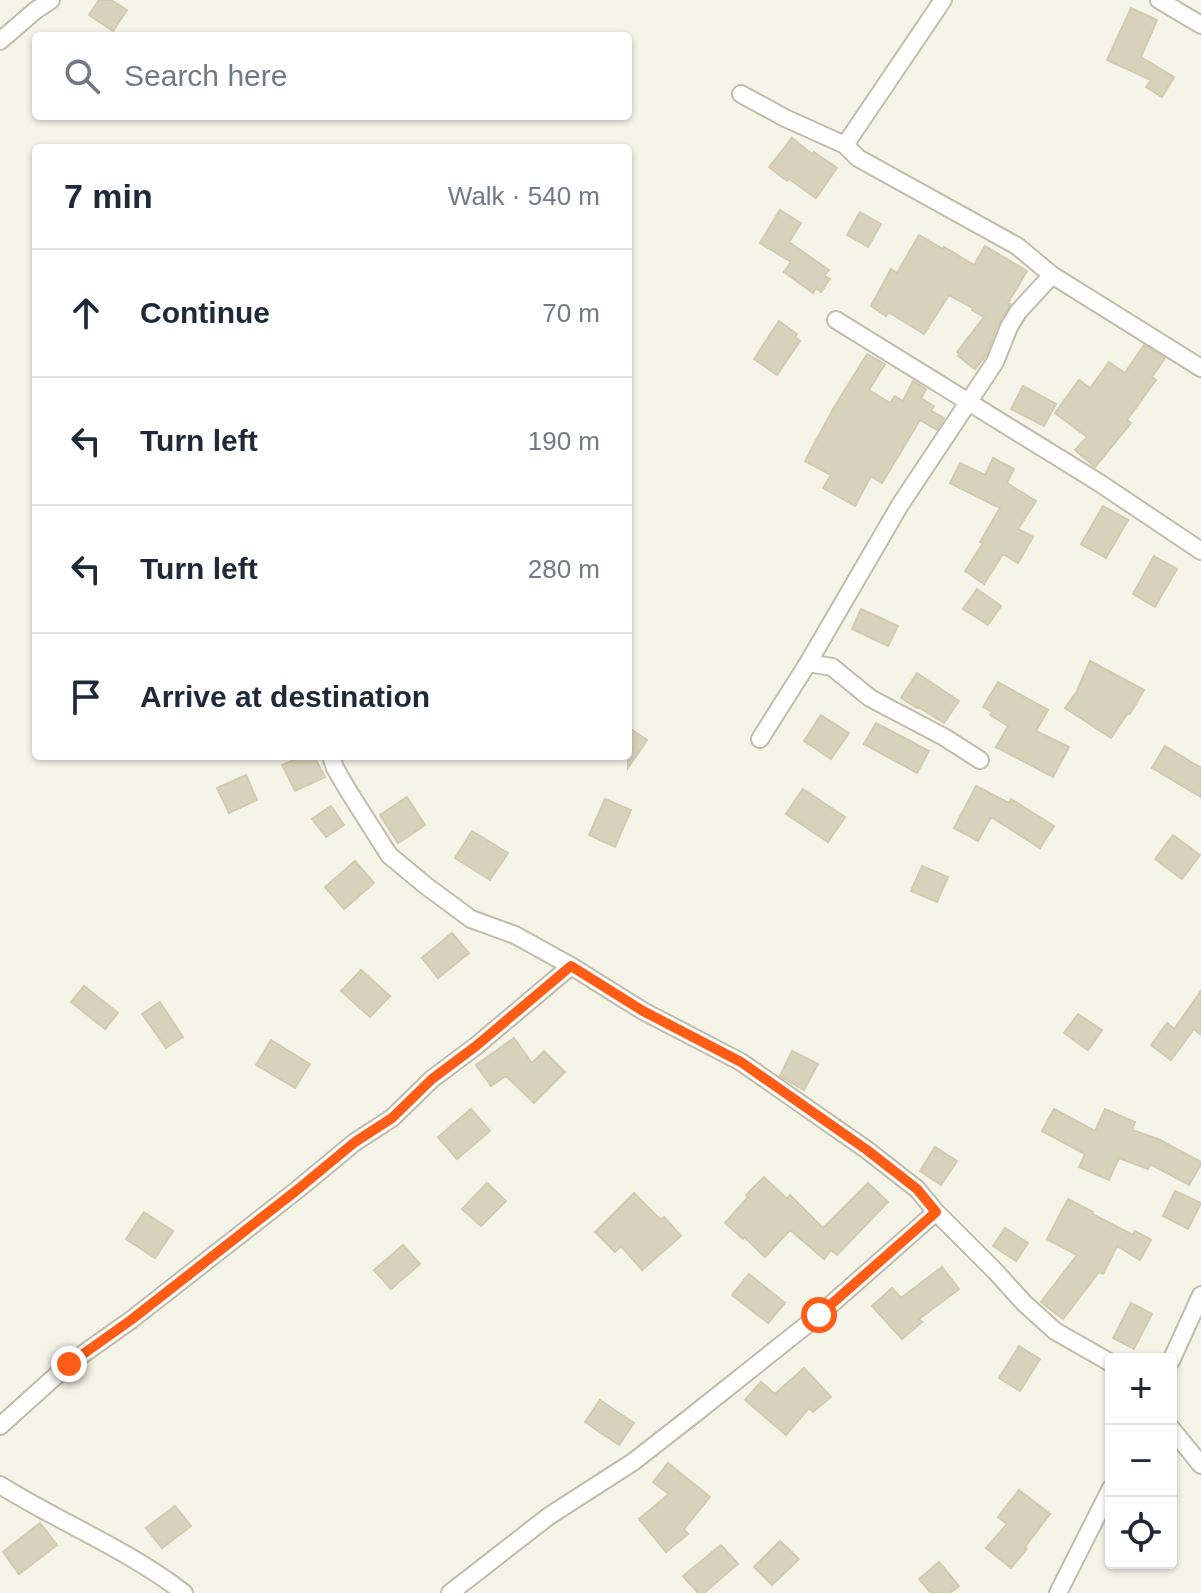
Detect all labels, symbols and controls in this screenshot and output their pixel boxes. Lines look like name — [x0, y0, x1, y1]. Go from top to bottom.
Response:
search box — [32, 32, 632, 120]
icon: search — [60, 54, 104, 98]
text: Search here — [124, 59, 287, 92]
text: 7 min — [64, 177, 153, 215]
text: Walk · 540 m — [448, 181, 600, 211]
icon: ahead — [64, 291, 108, 335]
text: Continue — [140, 296, 270, 329]
text: 70 m — [542, 298, 600, 328]
icon: left — [64, 419, 108, 463]
text: Turn left — [140, 424, 258, 457]
text: 190 m — [528, 426, 600, 456]
icon: left — [64, 547, 108, 591]
text: Turn left — [140, 552, 258, 585]
text: 280 m — [528, 554, 600, 584]
icon: arrive — [64, 675, 108, 719]
text: Arrive at destination — [140, 680, 430, 713]
route start — [801, 1297, 837, 1333]
route end — [51, 1346, 87, 1382]
map controls — [1105, 1353, 1177, 1569]
button: + — [1105, 1353, 1177, 1425]
button: − — [1105, 1425, 1177, 1497]
button: locate — [1105, 1497, 1177, 1569]

